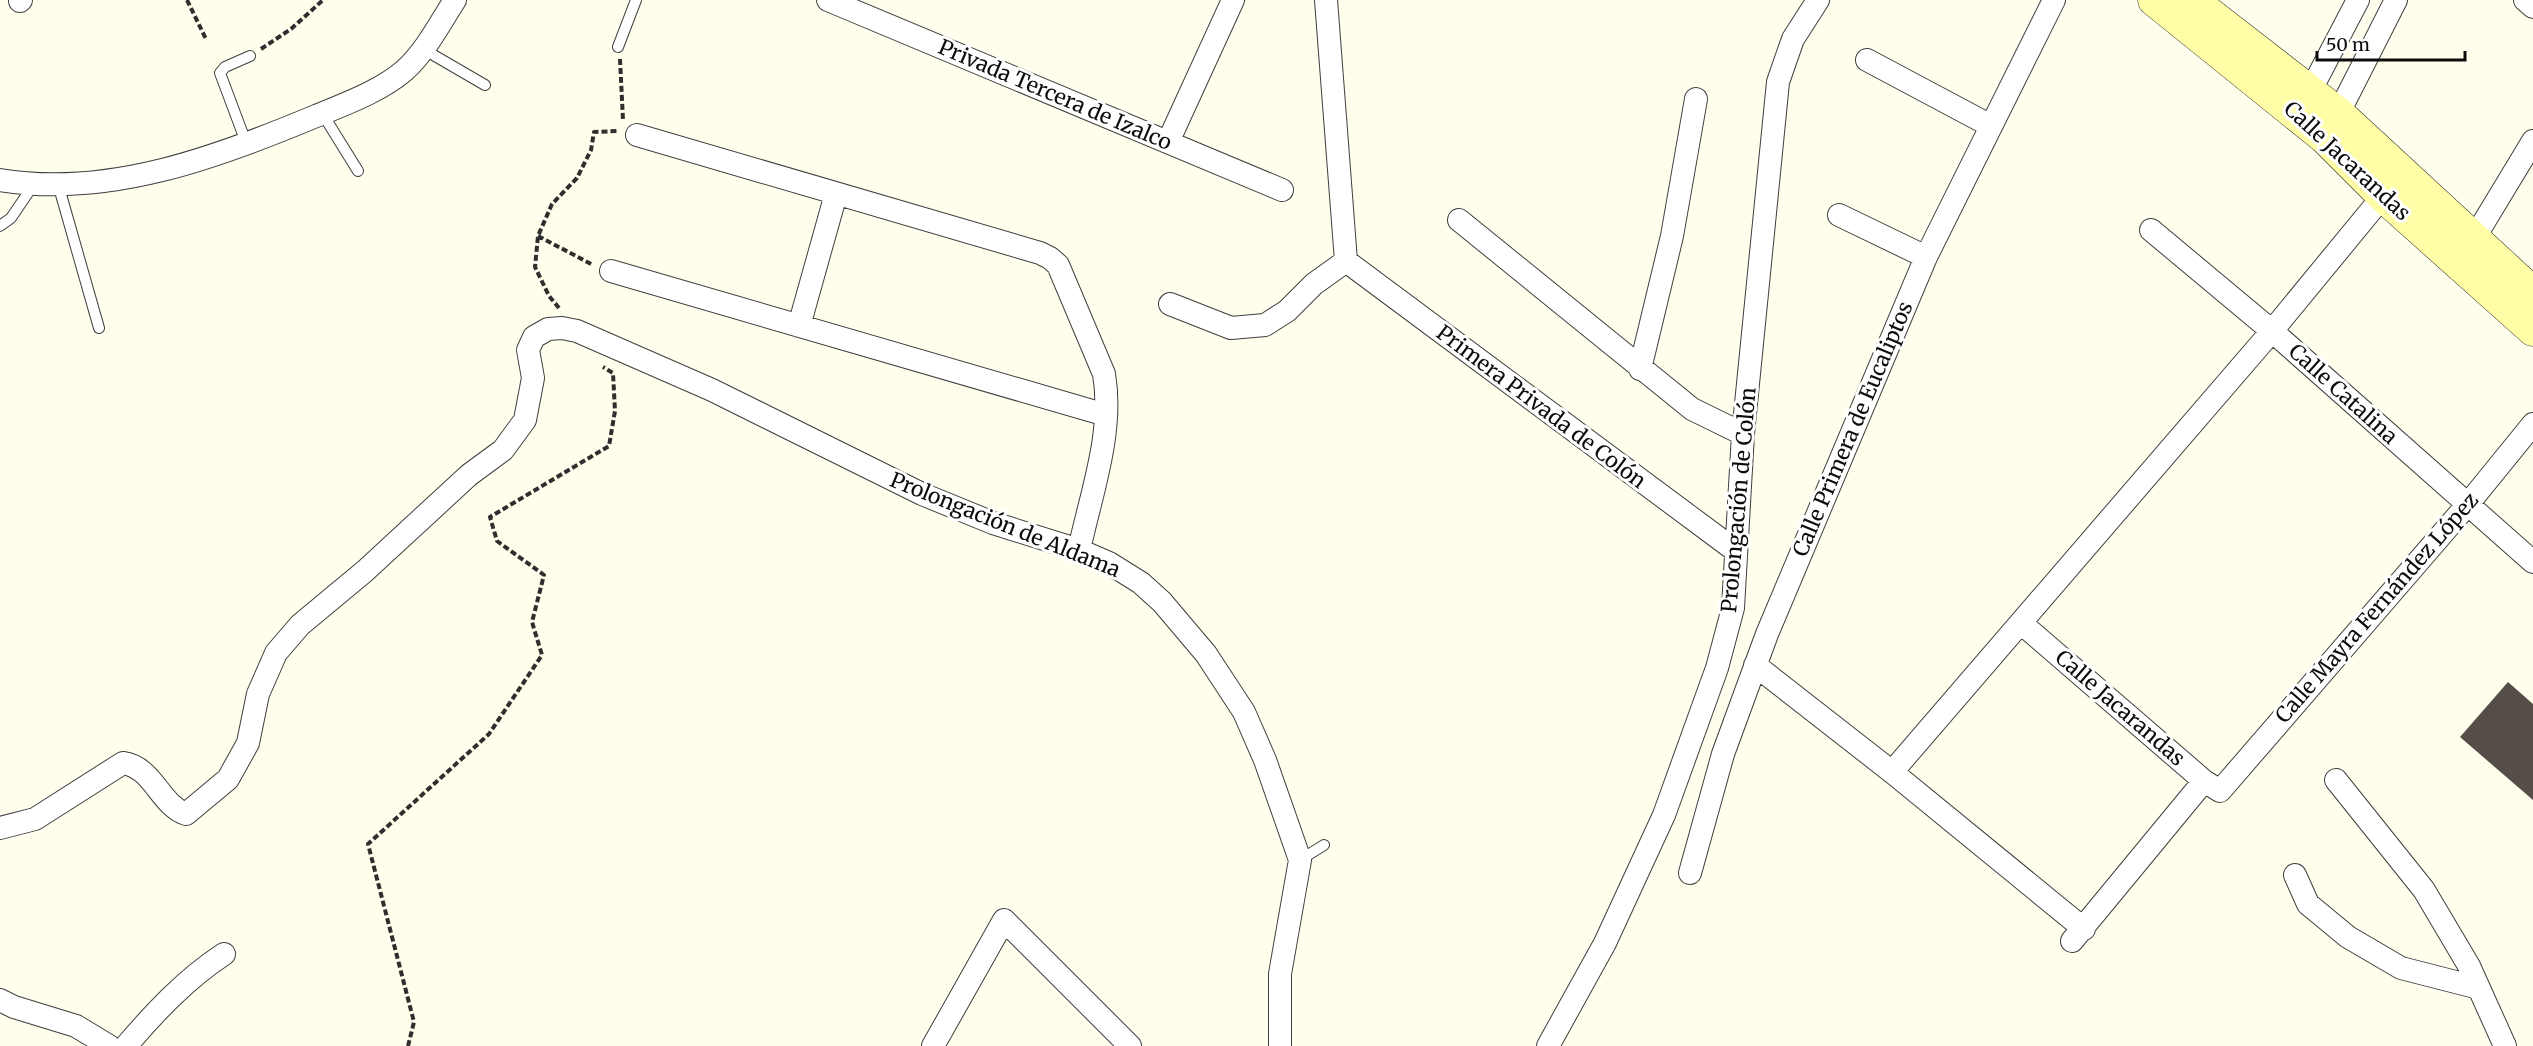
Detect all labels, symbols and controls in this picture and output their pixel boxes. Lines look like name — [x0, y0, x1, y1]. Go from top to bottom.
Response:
scale bar — [2317, 24, 2466, 62]
street label: Privada Tercera de Izalco — [934, 33, 1176, 156]
text: 50 m — [2326, 33, 2370, 56]
street label: Calle Jacarandas — [2278, 95, 2416, 226]
street label: Calle Primera de Eucaliptos — [1787, 297, 1919, 560]
street label: Primera Privada de Colón — [1431, 319, 1652, 494]
street label: Calle Catalina — [2283, 338, 2403, 450]
street label: Prolongación de Colón — [1715, 386, 1762, 614]
street label: Prolongación de Aldama — [886, 466, 1124, 583]
street label: Calle Mayra Fernández López — [2269, 487, 2484, 728]
street label: Calle Jacarandas — [2050, 644, 2191, 771]

